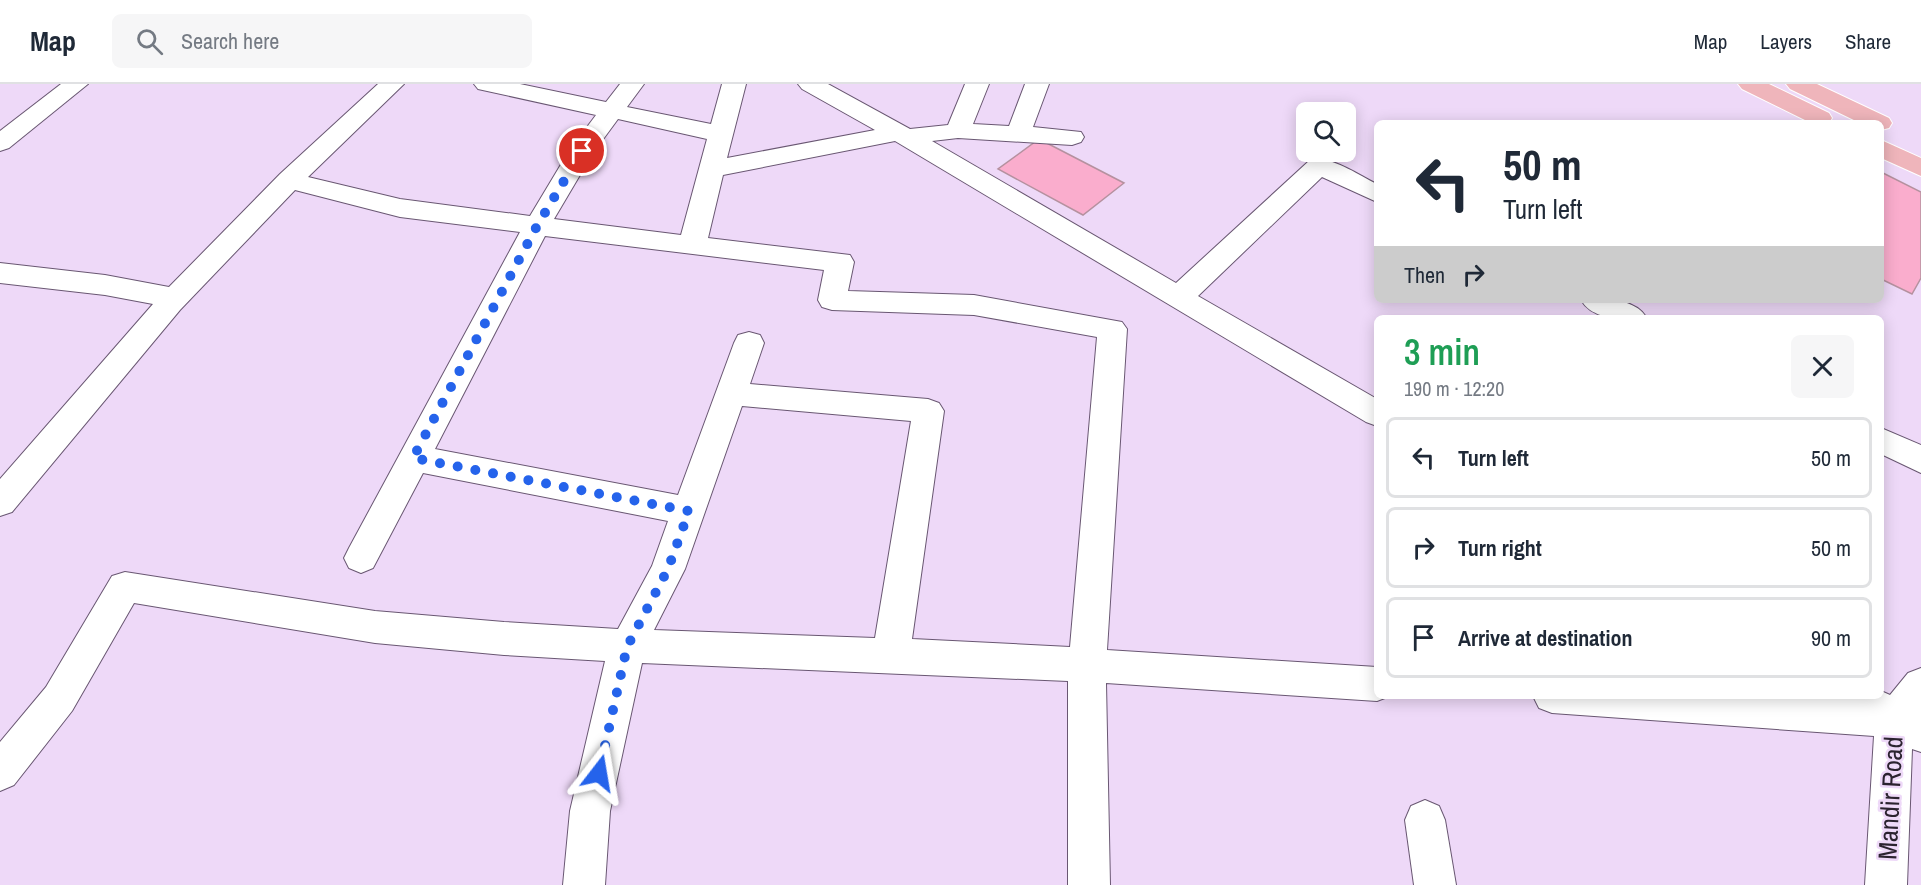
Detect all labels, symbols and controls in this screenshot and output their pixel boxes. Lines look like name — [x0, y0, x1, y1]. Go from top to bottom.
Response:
search box — [112, 14, 532, 68]
text: Map — [30, 22, 76, 60]
icon: search — [133, 25, 166, 58]
text: Search here — [181, 26, 279, 56]
text: Map — [1694, 27, 1727, 56]
text: Layers — [1760, 27, 1812, 56]
text: Share — [1845, 27, 1891, 56]
map controls — [1296, 102, 1356, 162]
button: search — [1296, 102, 1356, 162]
pin — [556, 125, 607, 176]
icon: arrive — [565, 134, 598, 167]
text: 50 m — [1503, 137, 1582, 193]
icon: left — [1404, 144, 1482, 222]
text: Turn left — [1503, 191, 1582, 227]
icon: right — [1457, 258, 1490, 291]
text: Then — [1404, 260, 1445, 290]
text: 3 min — [1404, 328, 1480, 376]
button: close — [1791, 335, 1854, 398]
text: 190 m · 12:20 — [1404, 375, 1504, 402]
icon: left — [1407, 441, 1440, 474]
text: Turn left — [1458, 443, 1529, 473]
text: 50 m — [1811, 443, 1851, 473]
icon: right — [1407, 531, 1440, 564]
text: Turn right — [1458, 533, 1542, 563]
text: 50 m — [1811, 533, 1851, 563]
icon: arrive — [1407, 621, 1440, 654]
text: Arrive at destination — [1458, 623, 1632, 653]
text: 90 m — [1811, 623, 1851, 653]
street label: Mandir Road — [1869, 736, 1911, 860]
position arrow — [567, 741, 631, 805]

